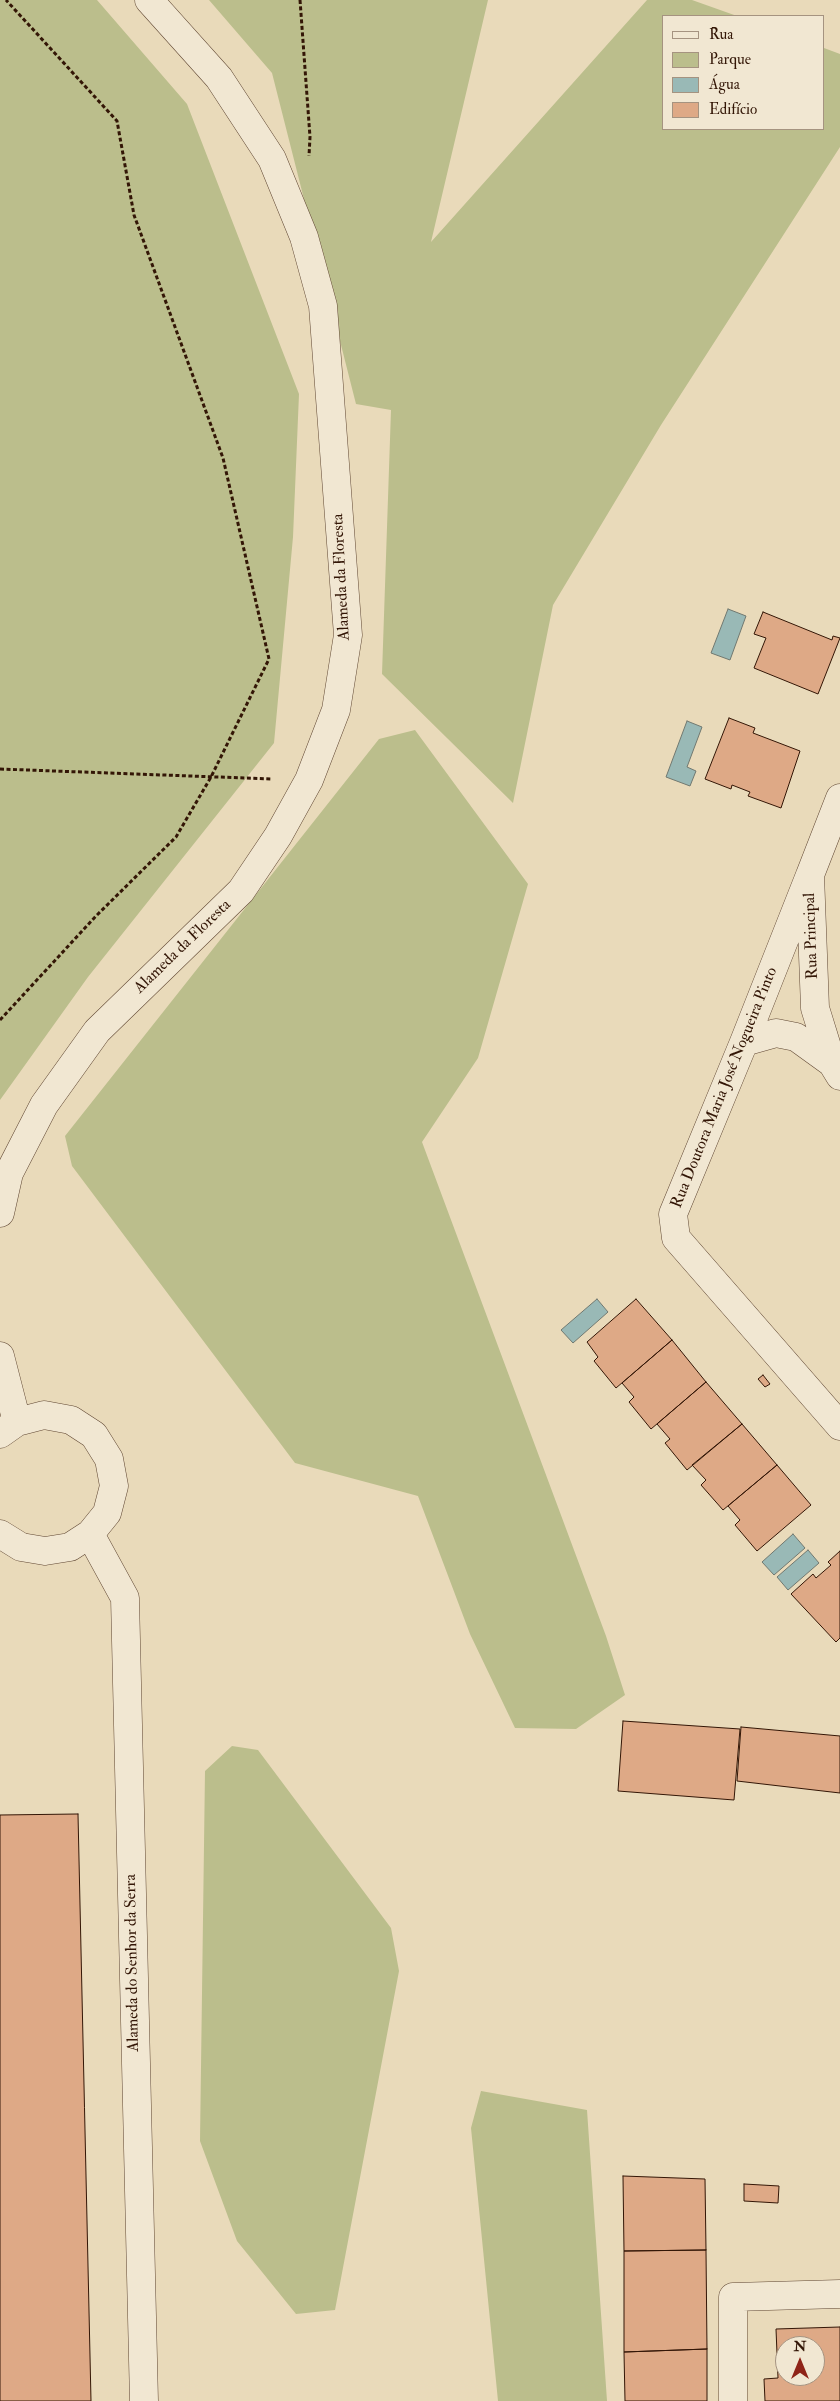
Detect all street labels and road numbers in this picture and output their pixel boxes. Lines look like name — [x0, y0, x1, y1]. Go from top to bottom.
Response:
street label: Alameda da Floresta — [329, 513, 355, 641]
street label: Rua Principal — [801, 892, 823, 980]
street label: Alameda da Floresta — [131, 896, 235, 998]
street label: Rua Doutora Maria José Nogueira Pinto — [668, 965, 782, 1211]
street label: Alameda do Senhor da Serra — [122, 1874, 144, 2052]

